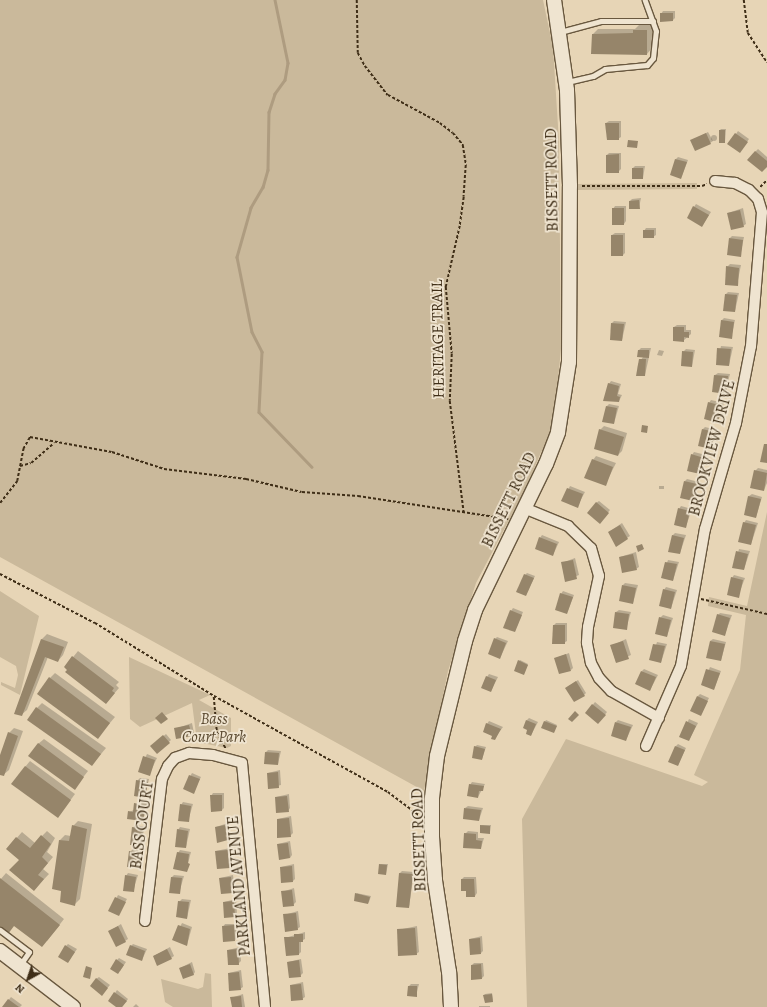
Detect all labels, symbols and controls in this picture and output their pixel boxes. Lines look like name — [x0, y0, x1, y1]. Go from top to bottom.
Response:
street label: BISSETT ROAD — [541, 128, 563, 232]
street label: HERITAGE TRAIL — [427, 279, 449, 399]
street label: BROOKVIEW DRIVE — [685, 378, 739, 518]
street label: BISSETT ROAD — [478, 449, 540, 551]
park label: Bass Court Park — [182, 709, 246, 747]
street label: BASS COURT — [126, 779, 158, 871]
street label: BISSETT ROAD — [408, 788, 430, 892]
street label: PARKLAND AVENUE — [223, 815, 255, 957]
north arrow — [8, 959, 48, 999]
text: N — [12, 980, 28, 997]

